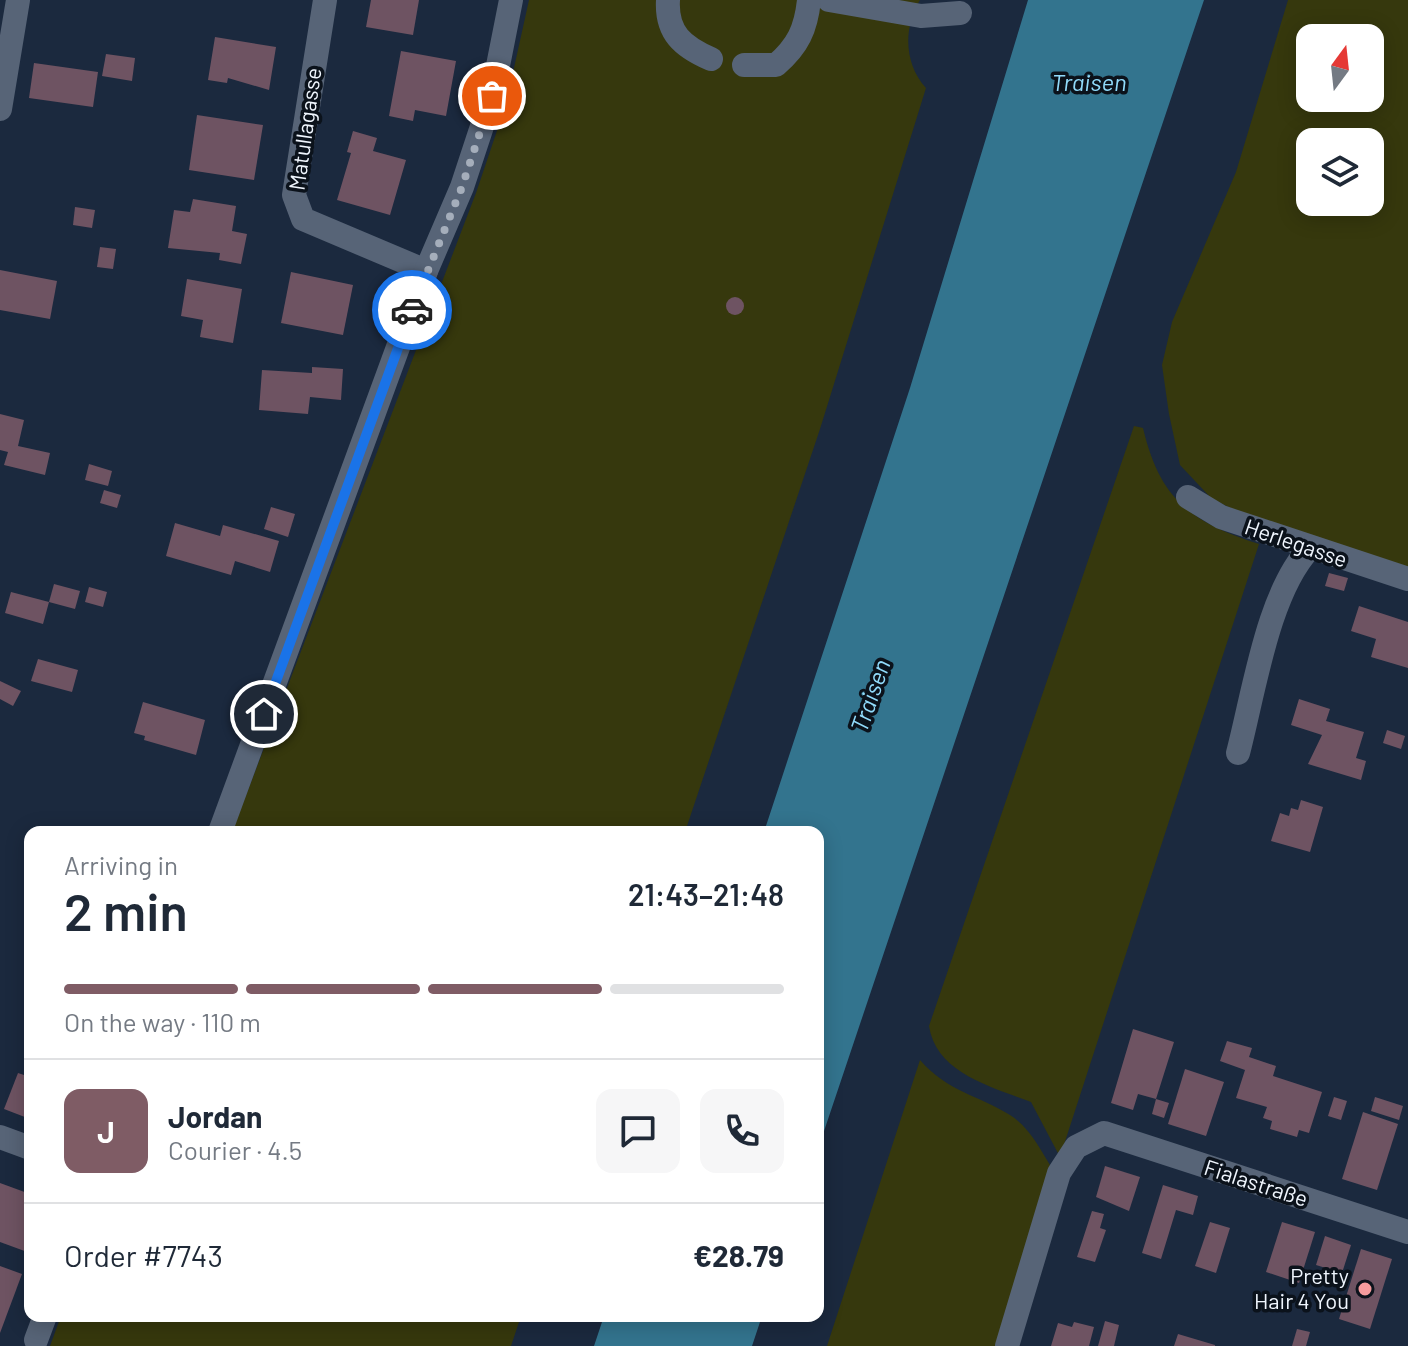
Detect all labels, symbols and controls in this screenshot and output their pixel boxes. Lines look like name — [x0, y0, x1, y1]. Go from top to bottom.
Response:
north arrow — [1296, 24, 1384, 112]
map controls — [1296, 24, 1384, 216]
pin — [458, 62, 526, 130]
street label: Matullagasse — [283, 66, 325, 192]
water label: Traisen — [1052, 67, 1126, 96]
icon: bag — [470, 74, 514, 118]
button: layers — [1296, 128, 1384, 216]
courier — [372, 270, 452, 350]
icon: car — [390, 288, 434, 332]
street label: Herlegasse — [1242, 512, 1351, 572]
water label: Traisen — [844, 655, 895, 736]
pin — [230, 680, 298, 748]
icon: home — [242, 692, 286, 736]
text: Arriving in — [64, 849, 178, 880]
text: 21:43–21:48 — [628, 876, 784, 912]
text: 2 min — [64, 879, 188, 941]
text: On the way · 110 m — [64, 1006, 261, 1037]
button: chat — [596, 1089, 680, 1173]
button: phone — [700, 1089, 784, 1173]
text: Jordan — [168, 1098, 263, 1134]
text: J — [97, 1113, 115, 1149]
text: Courier · 4.5 — [168, 1134, 302, 1165]
street label: Fialastraße — [1201, 1153, 1311, 1211]
text: Order #7743 — [64, 1237, 223, 1273]
text: €28.79 — [693, 1237, 784, 1273]
place label: Pretty Hair 4 You — [1254, 1262, 1349, 1313]
marker: Pretty Hair 4 You — [1356, 1280, 1374, 1298]

